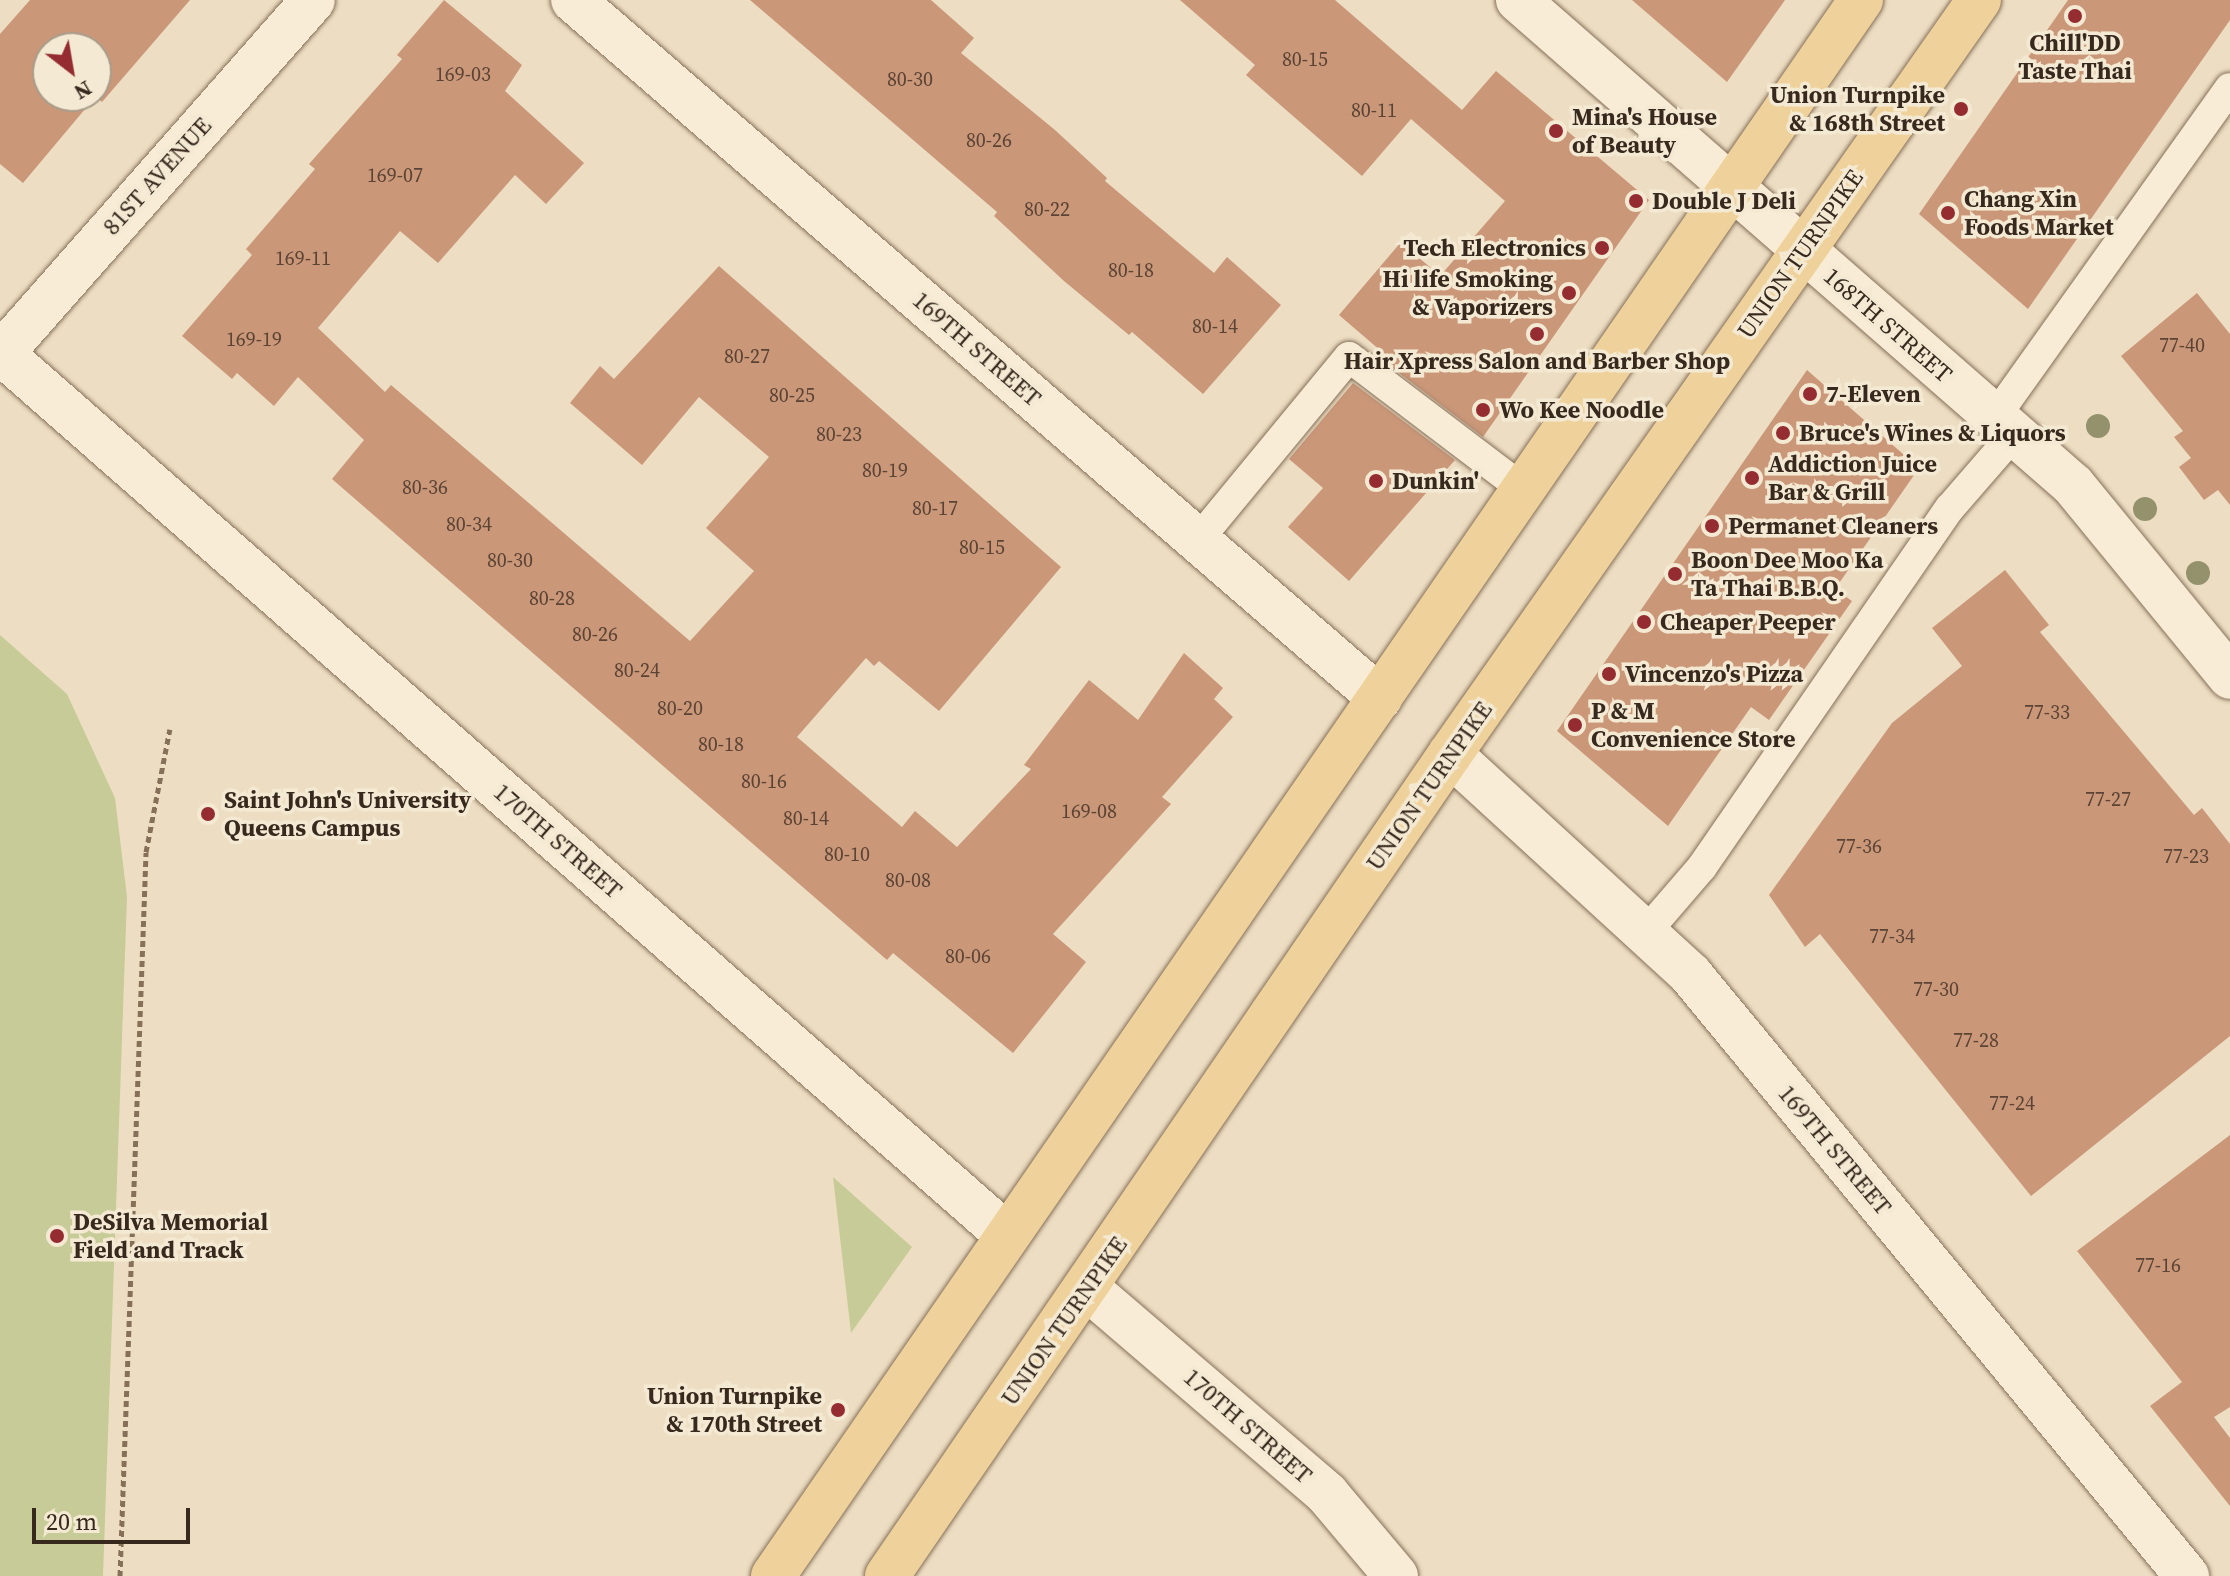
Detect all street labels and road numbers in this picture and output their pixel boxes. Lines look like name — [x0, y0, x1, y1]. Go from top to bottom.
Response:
street label: 81ST AVENUE — [97, 111, 217, 241]
street label: UNION TURNPIKE — [1731, 164, 1869, 344]
street label: 168TH STREET — [1818, 261, 1958, 389]
street label: 169TH STREET — [907, 285, 1047, 413]
street label: UNION TURNPIKE — [1360, 696, 1498, 876]
street label: 170TH STREET — [488, 777, 628, 905]
street label: 169TH STREET — [1772, 1079, 1898, 1221]
street label: UNION TURNPIKE — [995, 1231, 1133, 1411]
street label: 170TH STREET — [1178, 1362, 1318, 1490]

